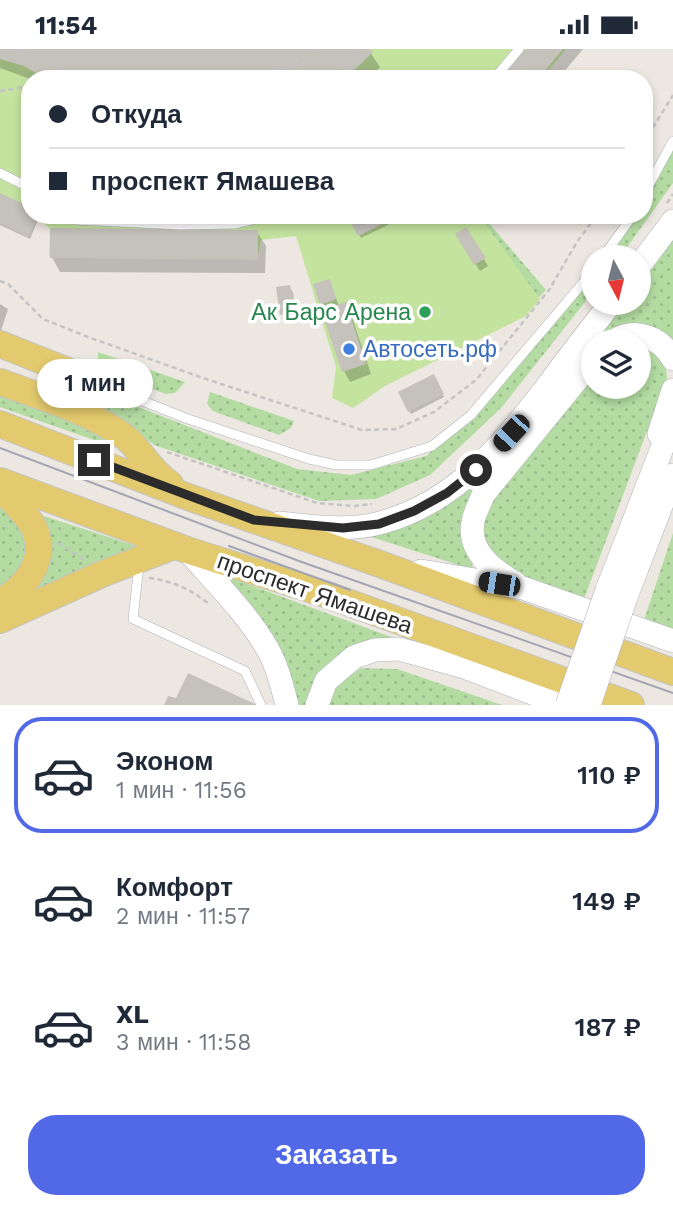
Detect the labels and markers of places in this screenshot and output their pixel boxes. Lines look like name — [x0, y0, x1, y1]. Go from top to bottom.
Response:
place label: Ак Барс Арена — [251, 299, 411, 326]
marker: Ак Барс Арена — [417, 304, 433, 320]
place label: Автосеть.рф — [363, 336, 497, 363]
marker: Автосеть.рф — [341, 341, 357, 357]

